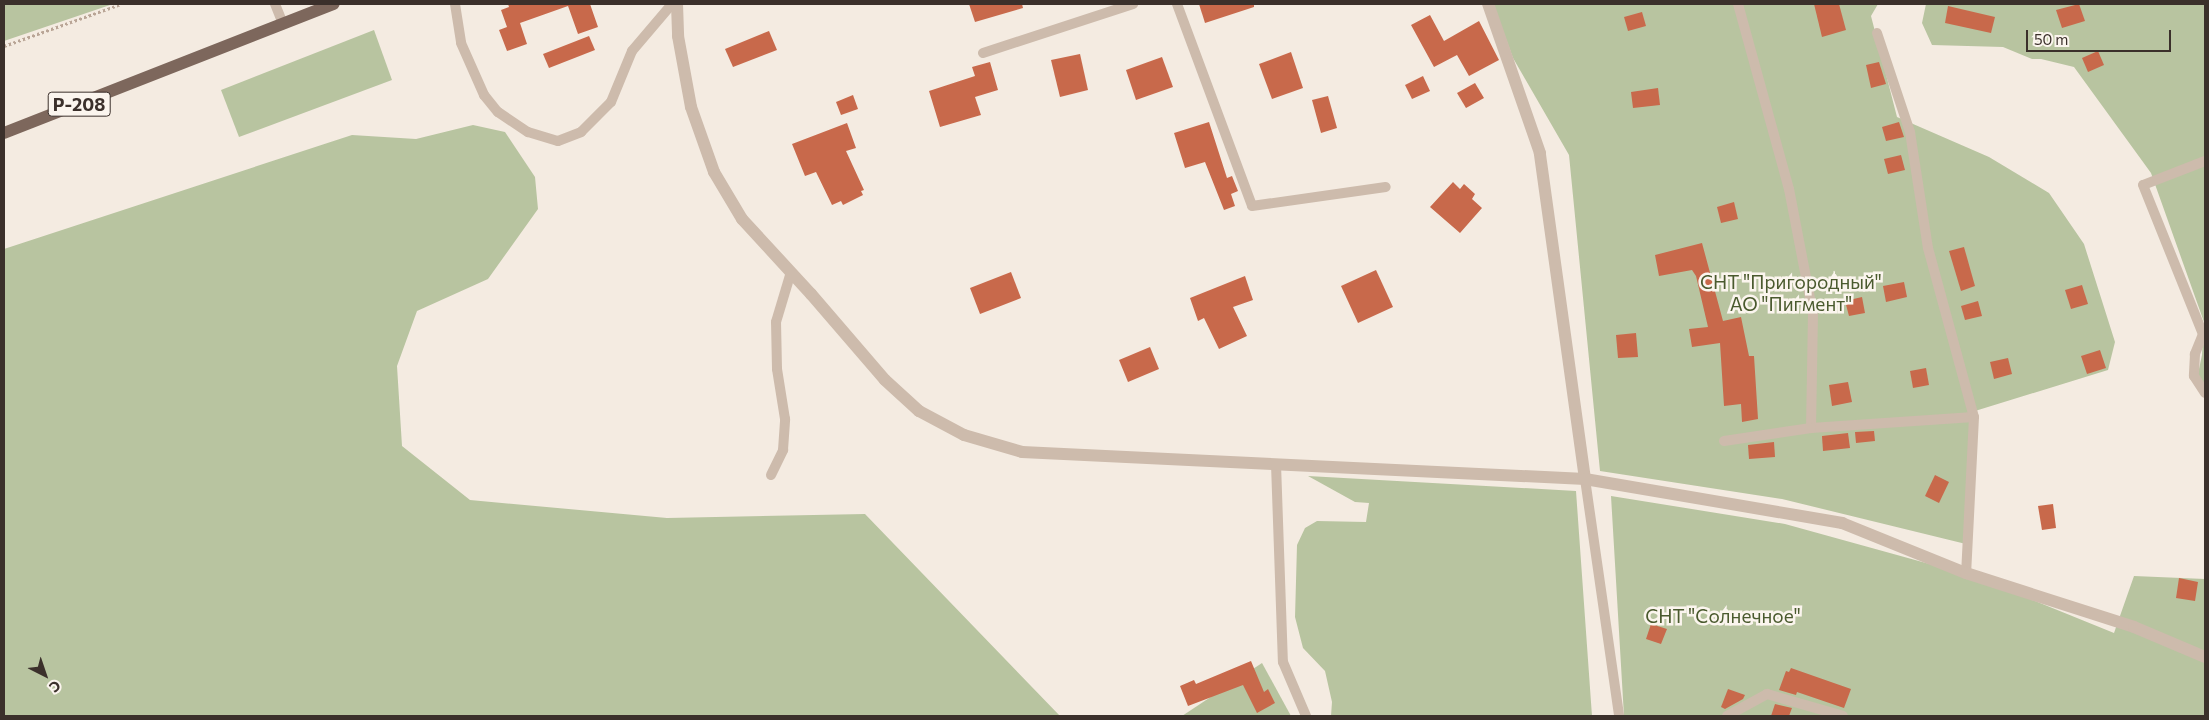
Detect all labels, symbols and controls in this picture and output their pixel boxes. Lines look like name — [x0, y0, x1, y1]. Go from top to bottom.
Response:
scale bar — [2029, 20, 2174, 52]
text: 50 m — [2034, 30, 2068, 48]
road number: Р-208 — [46, 88, 112, 120]
park label: СНТ "Пригородный" АО "Пигмент" — [1700, 271, 1882, 315]
park label: СНТ "Солнечное" — [1645, 605, 1801, 627]
north arrow — [20, 650, 70, 700]
text: С — [46, 677, 64, 696]

